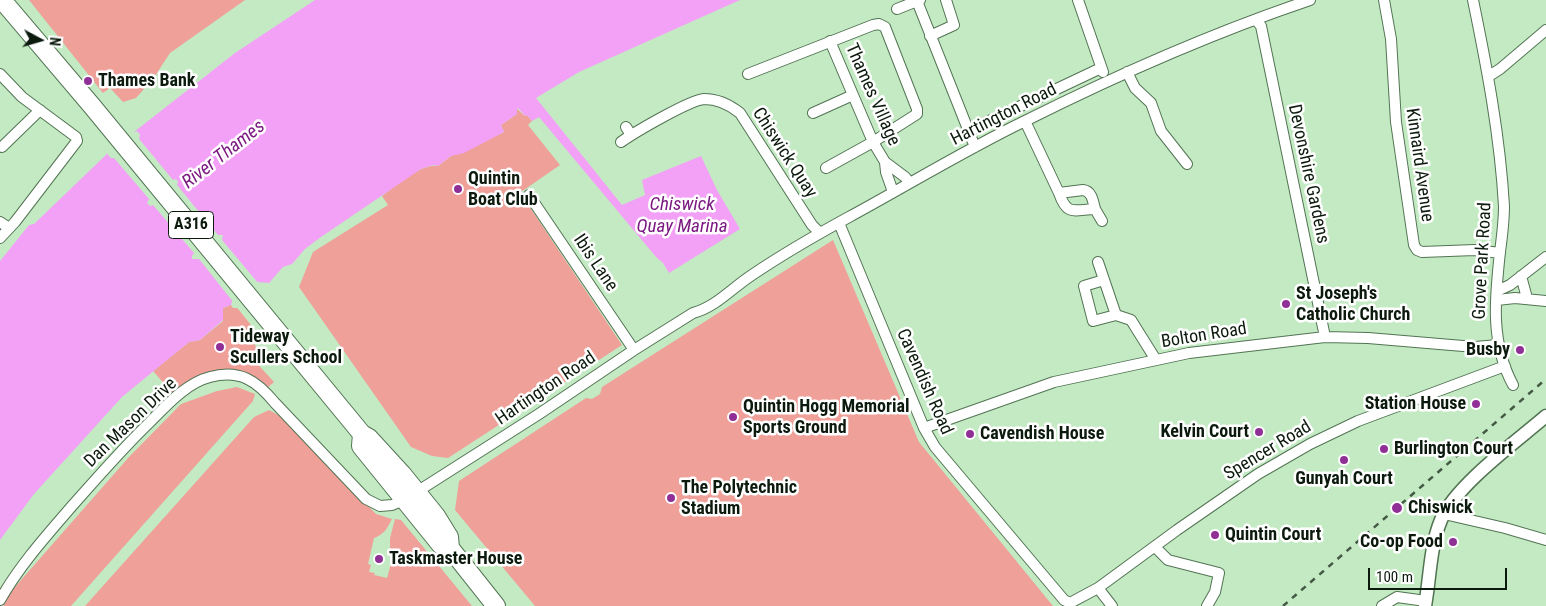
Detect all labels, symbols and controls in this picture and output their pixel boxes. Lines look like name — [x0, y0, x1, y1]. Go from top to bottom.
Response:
north arrow — [15, 15, 65, 65]
text: N — [47, 36, 63, 47]
street label: Thames Village — [840, 41, 904, 149]
place label: Thames Bank — [98, 70, 195, 92]
marker: Thames Bank — [82, 75, 94, 87]
street label: Hartington Road — [947, 79, 1061, 151]
street label: Devonshire Gardens — [1283, 102, 1333, 246]
street label: Chiswick Quay — [747, 104, 821, 202]
street label: Kinnaird Avenue — [1400, 107, 1438, 223]
water label: River Thames — [178, 116, 270, 194]
place label: Quintin Boat Club — [468, 168, 538, 210]
marker: Quintin Boat Club — [452, 183, 464, 195]
water label: Chiswick Quay Marina — [636, 194, 728, 238]
street label: Grove Park Road — [1469, 202, 1497, 320]
road number: A316 — [168, 212, 214, 238]
street label: Ibis Lane — [568, 230, 622, 296]
place label: St Joseph's Catholic Church — [1296, 283, 1410, 326]
marker: St Joseph's Catholic Church — [1280, 298, 1292, 310]
street label: Bolton Road — [1160, 319, 1248, 353]
place label: Tideway Scullers School — [230, 326, 342, 368]
street label: Cavendish Road — [891, 326, 957, 438]
place label: Busby — [1466, 339, 1510, 361]
marker: Tideway Scullers School — [214, 341, 226, 353]
marker: Busby — [1514, 344, 1526, 356]
street label: Hartington Road — [492, 348, 600, 430]
street label: Dan Mason Drive — [80, 374, 182, 472]
place label: Station House — [1365, 393, 1466, 415]
place label: Quintin Hogg Memorial Sports Ground — [743, 396, 910, 438]
marker: Station House — [1470, 398, 1482, 410]
marker: Quintin Hogg Memorial Sports Ground — [727, 411, 739, 423]
street label: Spencer Road — [1220, 417, 1316, 485]
place label: Kelvin Court — [1161, 421, 1249, 443]
place label: Cavendish House — [980, 423, 1104, 445]
marker: Kelvin Court — [1253, 426, 1265, 438]
marker: Cavendish House — [964, 428, 976, 440]
place label: Burlington Court — [1394, 438, 1513, 460]
marker: Burlington Court — [1378, 443, 1390, 455]
marker: Gunyah Court — [1338, 454, 1350, 466]
place label: Gunyah Court — [1295, 468, 1393, 490]
place label: The Polytechnic Stadium — [681, 477, 797, 520]
marker: The Polytechnic Stadium — [665, 492, 677, 504]
place label: Chiswick — [1408, 497, 1473, 519]
marker: Chiswick — [1390, 501, 1404, 515]
place label: Quintin Court — [1225, 524, 1321, 546]
marker: Quintin Court — [1209, 529, 1221, 541]
place label: Co-op Food — [1360, 531, 1443, 553]
marker: Co-op Food — [1447, 536, 1459, 548]
place label: Taskmaster House — [389, 548, 522, 570]
marker: Taskmaster House — [373, 553, 385, 565]
scale bar — [1371, 558, 1510, 590]
text: 100 m — [1376, 568, 1413, 586]

